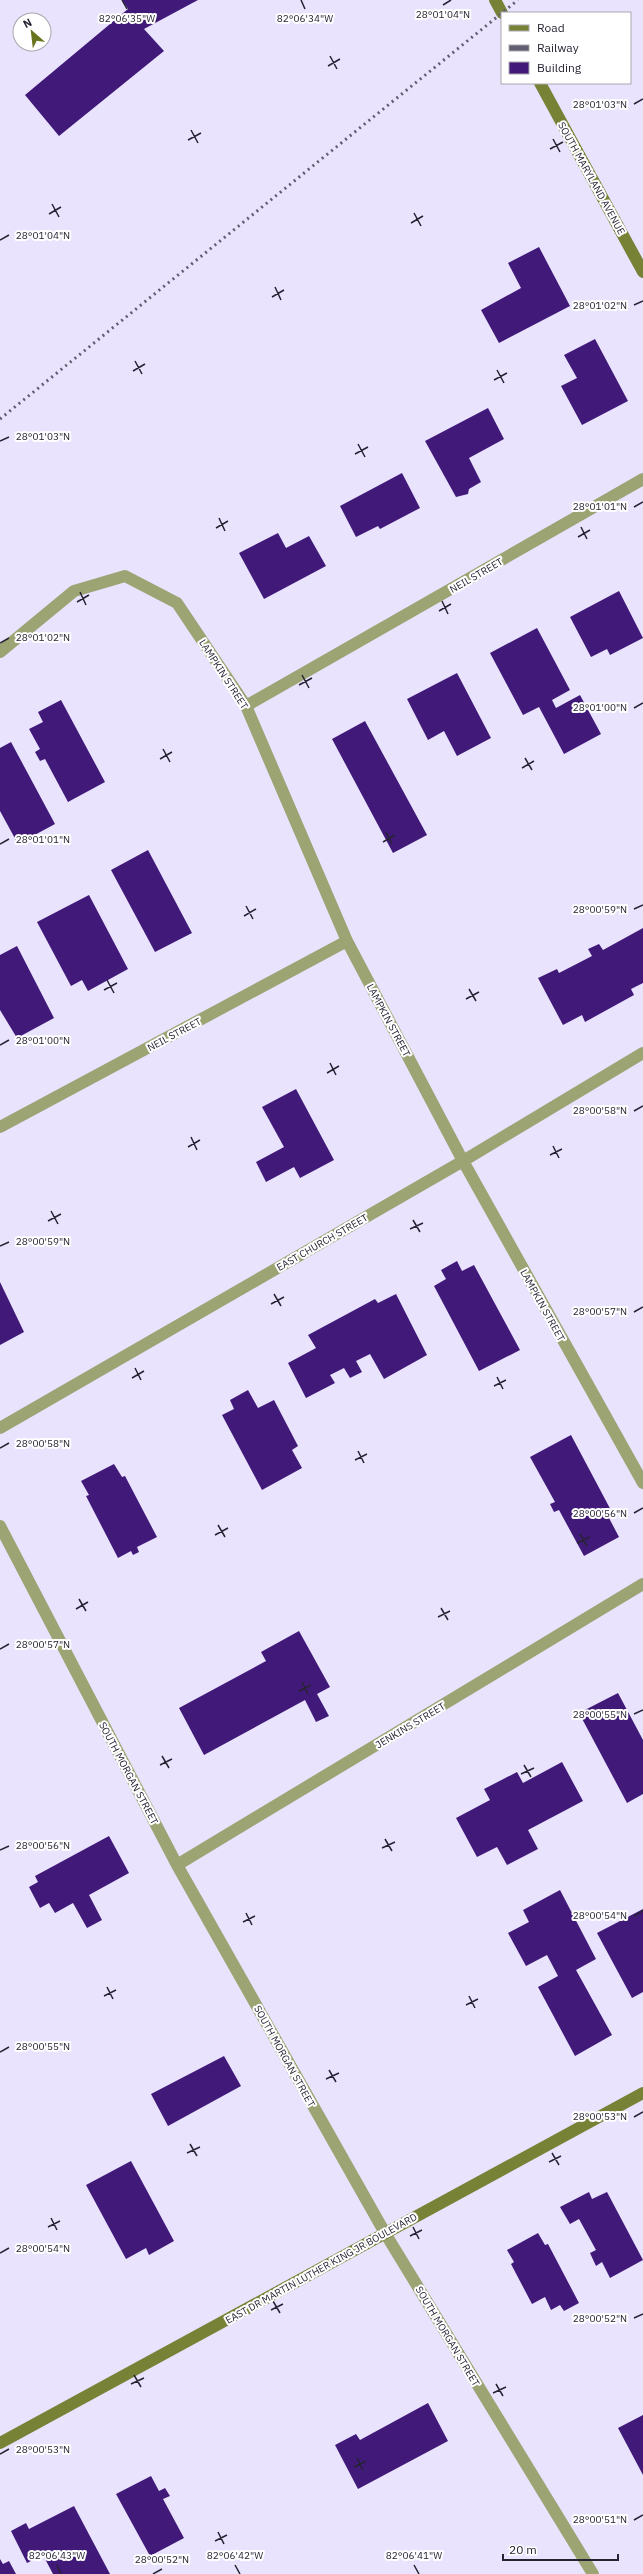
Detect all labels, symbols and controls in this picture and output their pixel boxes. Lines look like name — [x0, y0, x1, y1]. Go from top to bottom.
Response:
text: 28°01'04"N — [416, 8, 470, 21]
north arrow — [12, 12, 52, 52]
text: 82°06'35"W — [99, 12, 155, 25]
text: 82°06'34"W — [277, 12, 333, 25]
legend — [501, 12, 631, 84]
text: N — [21, 15, 34, 31]
text: Road — [537, 20, 565, 35]
text: Railway — [537, 40, 579, 55]
text: Building — [537, 60, 582, 75]
text: 28°01'03"N — [573, 98, 627, 111]
street label: SOUTH MARYLAND AVENUE — [555, 120, 628, 237]
text: 28°01'04"N — [16, 229, 70, 242]
text: 28°01'02"N — [573, 299, 627, 312]
text: 28°01'03"N — [16, 430, 70, 443]
text: 28°01'01"N — [573, 500, 627, 513]
street label: NEIL STREET — [447, 555, 505, 596]
text: 28°01'02"N — [16, 631, 70, 644]
street label: LAMPKIN STREET — [196, 637, 251, 712]
text: 28°01'00"N — [573, 701, 627, 714]
text: 28°01'01"N — [16, 833, 70, 846]
text: 28°00'59"N — [573, 903, 627, 916]
street label: LAMPKIN STREET — [364, 982, 413, 1059]
street label: NEIL STREET — [145, 1015, 204, 1054]
text: 28°01'00"N — [16, 1034, 70, 1047]
text: 28°00'58"N — [573, 1104, 627, 1117]
street label: EAST CHURCH STREET — [274, 1211, 370, 1274]
text: 28°00'59"N — [16, 1235, 70, 1248]
street label: LAMPKIN STREET — [517, 1267, 568, 1344]
text: 28°00'57"N — [573, 1305, 627, 1318]
text: 28°00'58"N — [16, 1437, 70, 1450]
text: 28°00'56"N — [573, 1507, 627, 1520]
text: 28°00'57"N — [16, 1638, 70, 1651]
street label: JENKINS STREET — [373, 1699, 448, 1751]
text: 28°00'55"N — [573, 1708, 627, 1721]
street label: SOUTH MORGAN STREET — [96, 1720, 161, 1827]
text: 28°00'56"N — [16, 1839, 70, 1852]
text: 28°00'54"N — [573, 1909, 627, 1922]
street label: SOUTH MORGAN STREET — [251, 2003, 318, 2110]
text: 28°00'55"N — [16, 2040, 70, 2053]
text: 28°00'53"N — [573, 2110, 627, 2123]
street label: EAST DR MARTIN LUTHER KING JR BOULEVARD — [223, 2210, 420, 2327]
text: 28°00'54"N — [16, 2242, 70, 2255]
street label: SOUTH MORGAN STREET — [413, 2284, 483, 2389]
text: 28°00'52"N — [573, 2312, 627, 2325]
text: 28°00'53"N — [16, 2443, 70, 2456]
text: 28°00'51"N — [573, 2513, 627, 2526]
scale bar — [503, 2536, 618, 2562]
text: 20 m — [509, 2542, 537, 2557]
text: 82°06'43"W — [29, 2549, 85, 2562]
text: 82°06'42"W — [207, 2549, 263, 2562]
text: 82°06'41"W — [386, 2549, 442, 2562]
text: 28°00'52"N — [135, 2553, 189, 2566]

